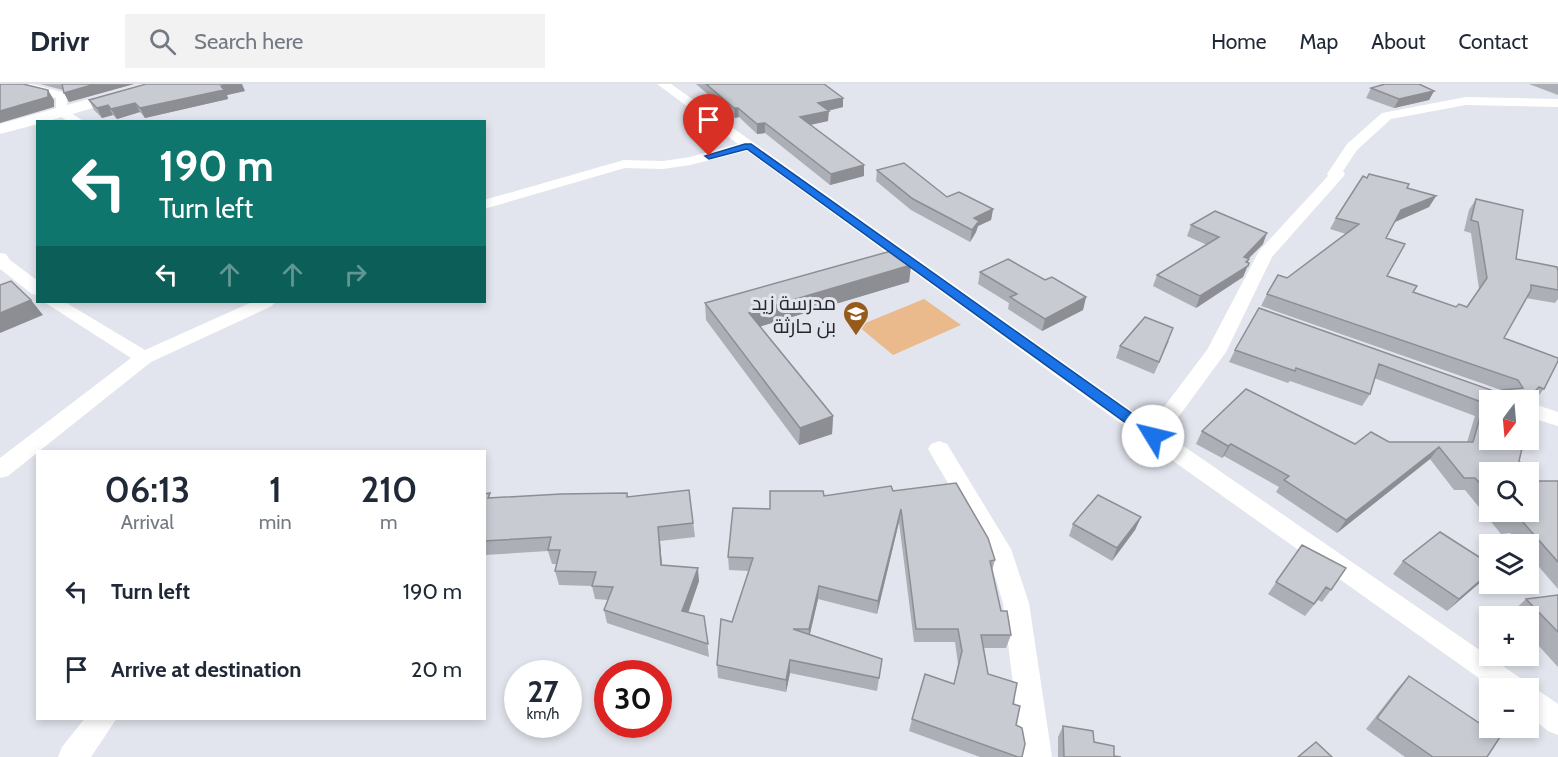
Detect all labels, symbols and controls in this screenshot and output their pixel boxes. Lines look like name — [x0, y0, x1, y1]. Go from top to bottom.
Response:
search box — [125, 14, 545, 68]
text: Drivr — [30, 24, 89, 58]
icon: search — [146, 25, 179, 58]
text: Search here — [194, 28, 303, 55]
text: Home — [1211, 29, 1267, 54]
text: Map — [1300, 29, 1338, 54]
text: About — [1371, 29, 1425, 54]
text: Contact — [1458, 29, 1528, 54]
pin — [683, 94, 734, 156]
icon: arrive — [692, 103, 725, 136]
text: 190 m — [159, 140, 274, 192]
icon: left — [60, 144, 138, 222]
text: Turn left — [159, 192, 253, 225]
icon: left — [150, 258, 183, 291]
icon: ahead — [213, 258, 246, 291]
icon: ahead — [276, 258, 309, 291]
icon: right — [339, 258, 372, 291]
place label: مدرسة زيد بن حارثة — [752, 291, 836, 339]
school or university icon: مدرسة زيد بن حارثة — [841, 299, 871, 337]
north arrow — [1479, 390, 1539, 450]
map controls — [1479, 390, 1539, 738]
position arrow — [1121, 404, 1185, 468]
button: search — [1479, 462, 1539, 522]
text: 06:13 — [105, 467, 190, 511]
text: 1 — [269, 467, 282, 511]
text: 210 — [360, 467, 417, 511]
text: Arrival — [121, 510, 174, 534]
text: min — [259, 510, 292, 534]
text: m — [380, 510, 398, 534]
button: layers — [1479, 534, 1539, 594]
icon: left — [60, 575, 93, 608]
text: Turn left — [111, 578, 190, 605]
text: 190 m — [403, 578, 462, 605]
button: + — [1479, 606, 1539, 666]
icon: arrive — [60, 653, 93, 686]
text: Arrive at destination — [111, 656, 301, 683]
text: 20 m — [411, 656, 462, 683]
speed limit sign: 30 — [594, 660, 672, 738]
text: 27 — [527, 673, 559, 710]
button: − — [1479, 678, 1539, 738]
text: km/h — [527, 705, 559, 723]

